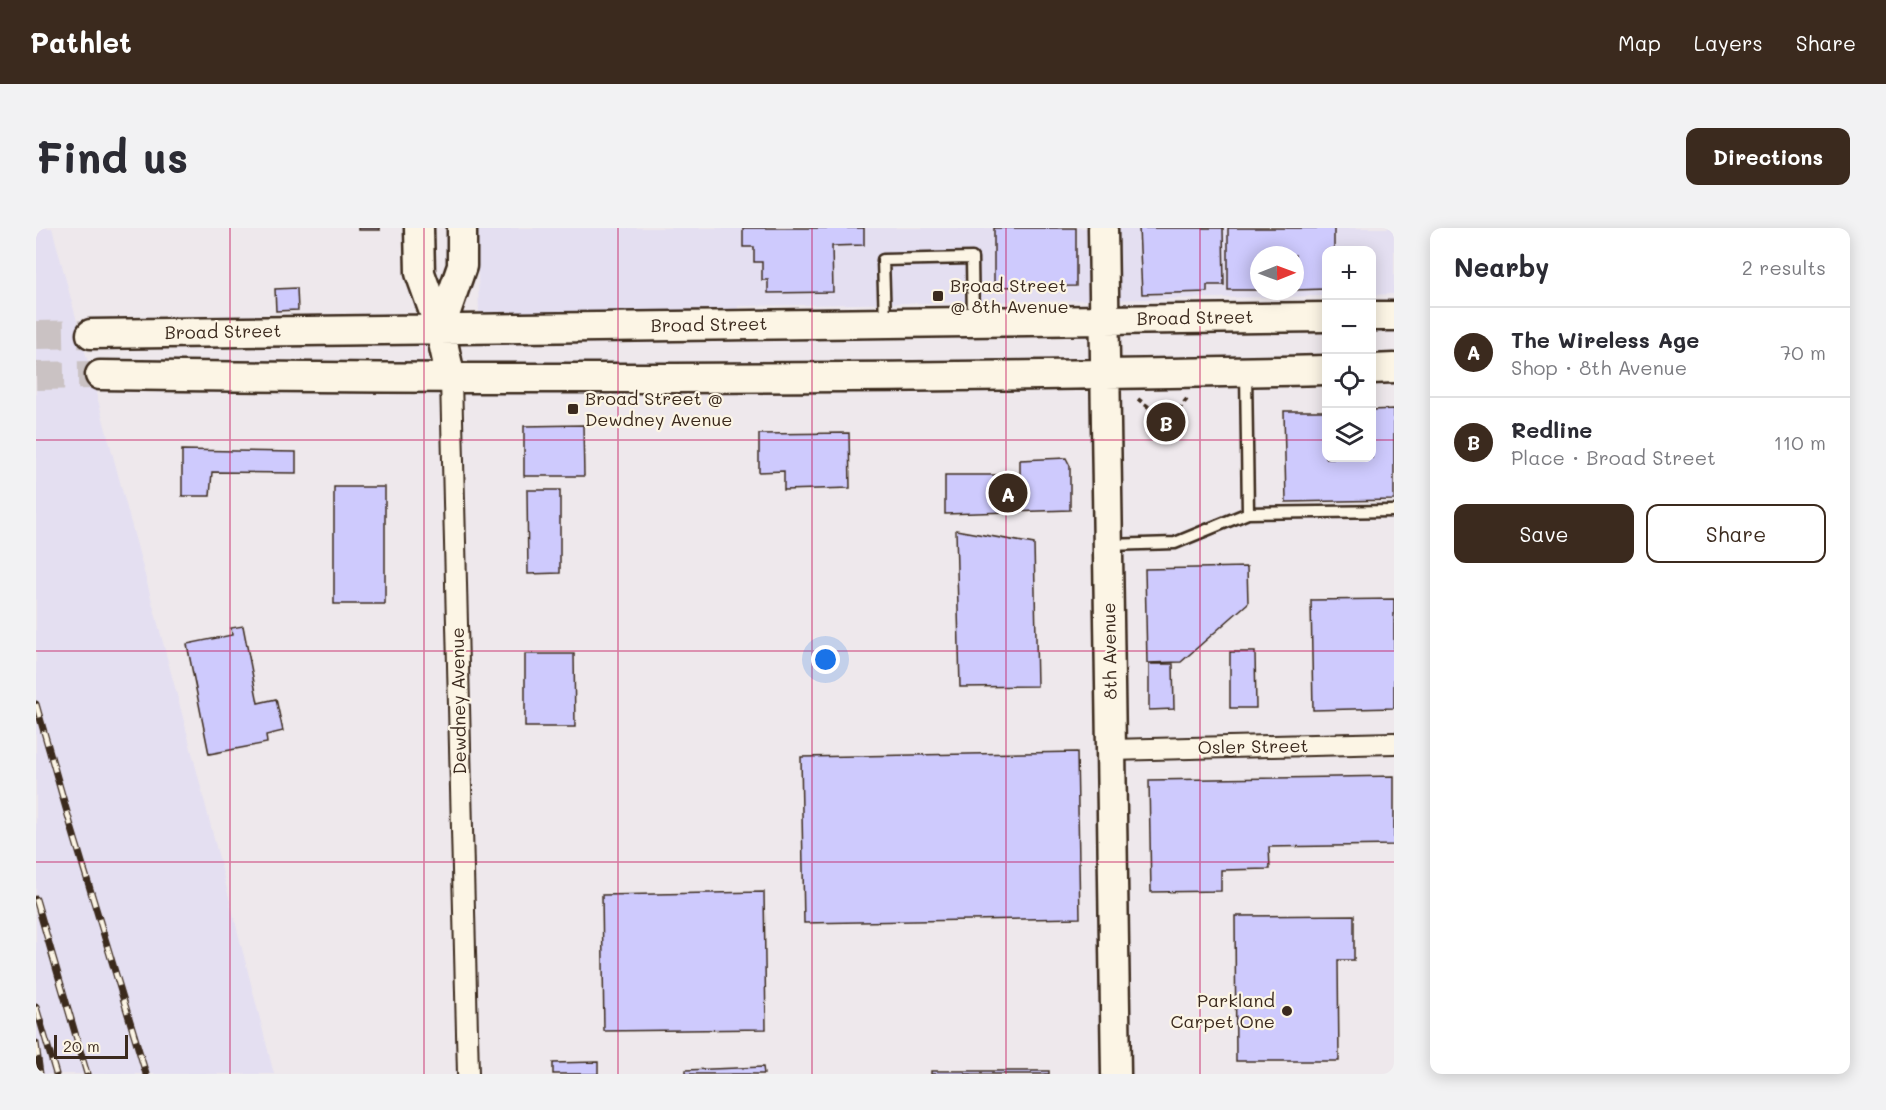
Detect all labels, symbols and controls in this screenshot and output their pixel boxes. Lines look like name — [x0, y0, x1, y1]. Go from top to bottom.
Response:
text: Pathlet — [30, 24, 132, 60]
text: Map — [1618, 29, 1661, 56]
text: Layers — [1694, 29, 1763, 56]
text: Share — [1796, 29, 1856, 56]
button: Directions — [1686, 128, 1850, 185]
text: Find us — [36, 129, 188, 184]
north arrow — [1250, 246, 1304, 300]
map controls — [1322, 246, 1376, 462]
button: + — [1322, 246, 1376, 300]
text: Nearby — [1454, 250, 1549, 284]
text: 2 results — [1742, 254, 1826, 280]
place label: Broad Street @ 8th Avenue — [950, 273, 1069, 318]
marker: Broad Street @ 8th Avenue — [931, 289, 945, 303]
button: − — [1322, 300, 1376, 354]
street label: Broad Street — [1136, 304, 1253, 330]
street label: Broad Street — [650, 311, 767, 337]
street label: Broad Street — [164, 318, 281, 344]
text: The Wireless Age — [1511, 325, 1699, 354]
text: A — [1467, 339, 1480, 365]
text: 70 m — [1780, 339, 1826, 365]
button: locate — [1322, 354, 1376, 408]
text: Shop · 8th Avenue — [1511, 354, 1687, 380]
place label: Broad Street @ Dewdney Avenue — [585, 386, 732, 431]
pin: B — [1146, 400, 1186, 444]
marker: Broad Street @ Dewdney Avenue — [566, 402, 580, 416]
button: layers — [1322, 408, 1376, 462]
text: Redline — [1511, 415, 1592, 444]
text: B — [1467, 429, 1480, 455]
text: 110 m — [1773, 429, 1826, 455]
text: Place · Broad Street — [1511, 444, 1716, 470]
pin: A — [988, 470, 1028, 516]
button: Save — [1454, 504, 1634, 563]
button: Share — [1646, 504, 1826, 563]
street label: 8th Avenue — [1096, 602, 1122, 700]
street label: Dewdney Avenue — [445, 627, 471, 775]
your location — [811, 645, 840, 674]
street label: Osler Street — [1197, 733, 1309, 759]
place label: Parkland Carpet One — [1171, 988, 1275, 1033]
marker: Parkland Carpet One — [1280, 1004, 1294, 1018]
scale bar — [54, 1032, 128, 1060]
text: 20 m — [63, 1035, 100, 1056]

